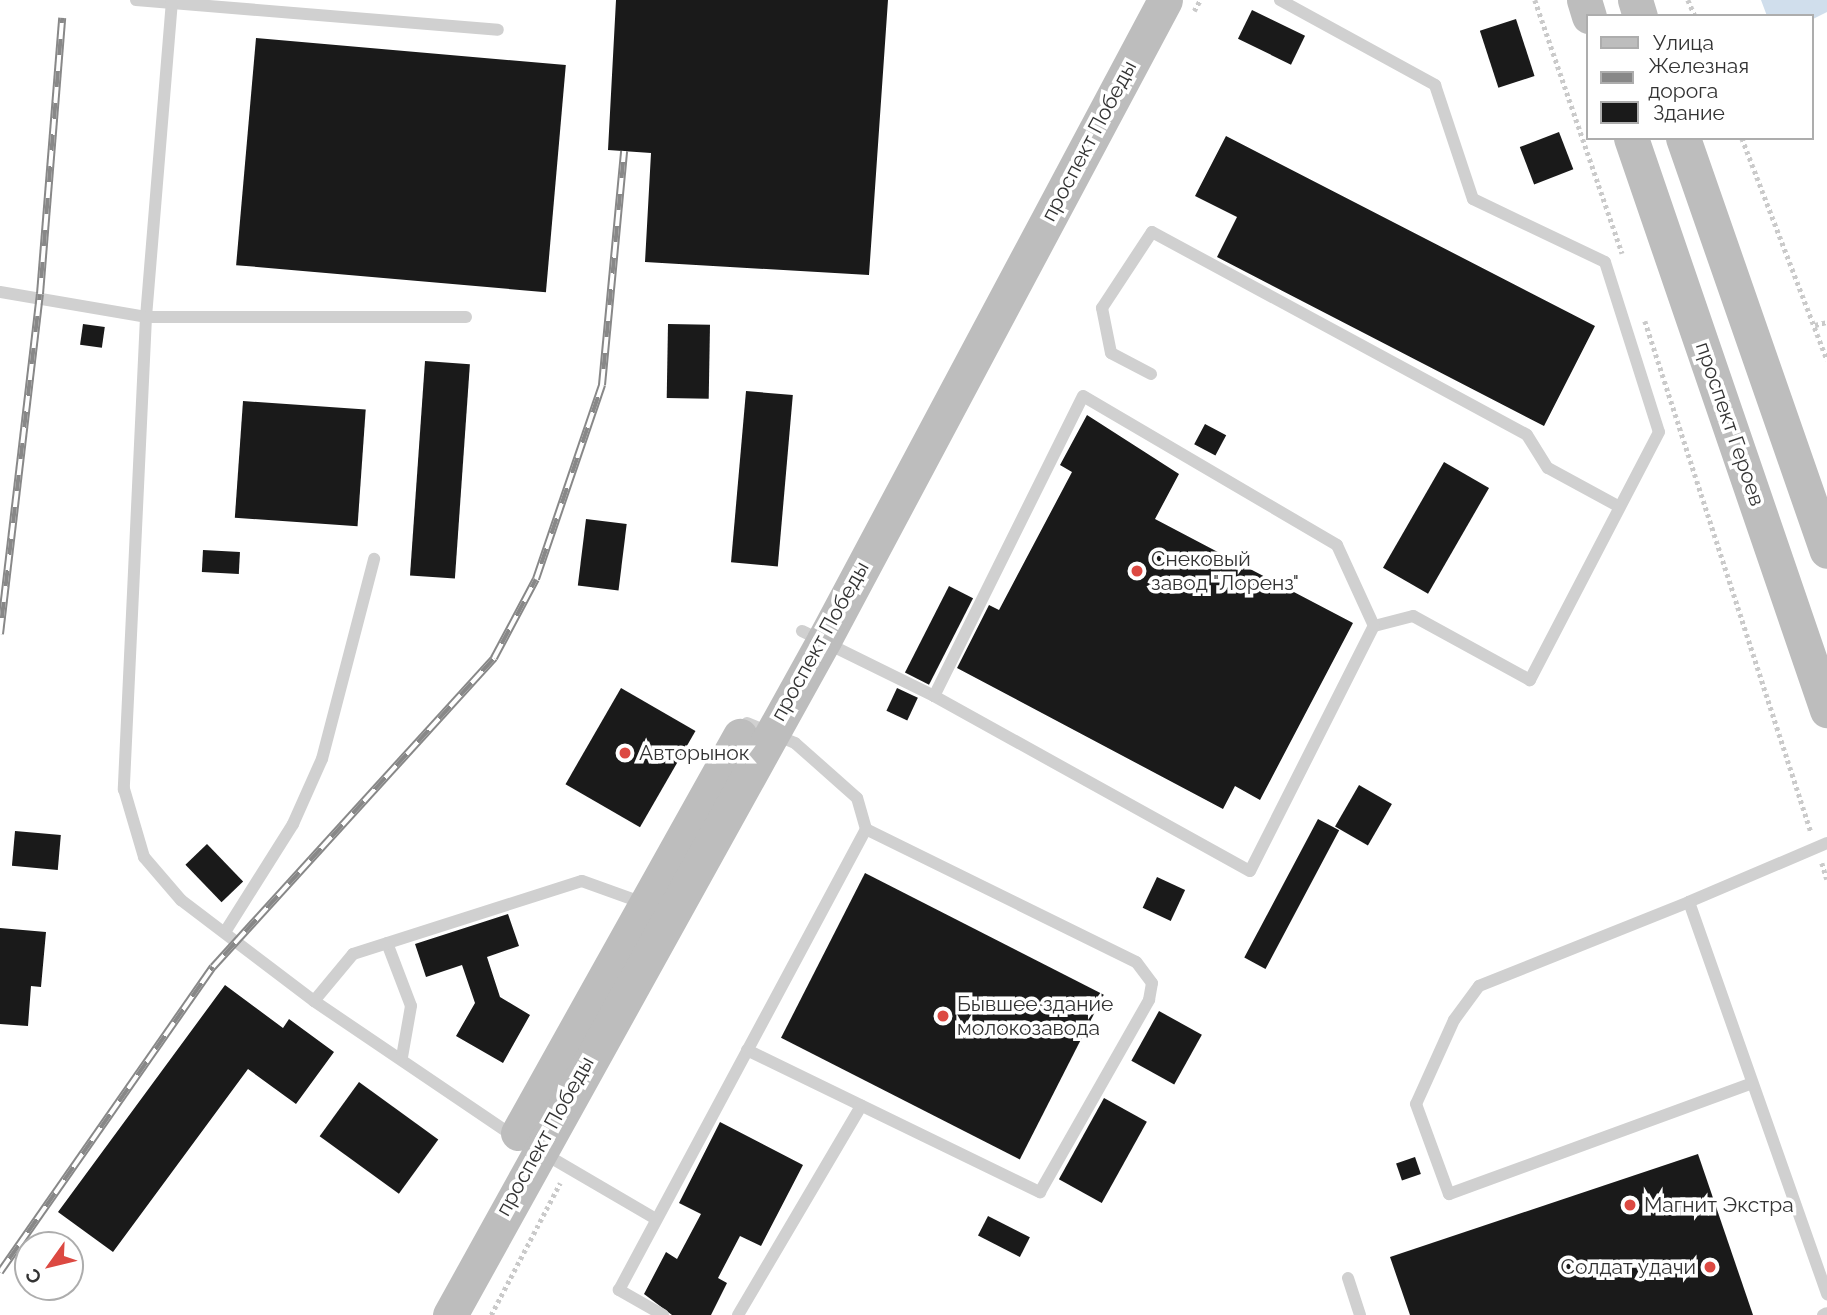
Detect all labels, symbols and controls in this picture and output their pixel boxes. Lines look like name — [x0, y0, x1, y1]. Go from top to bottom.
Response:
legend — [1586, 14, 1813, 140]
text: Улица — [1653, 30, 1714, 55]
text: Железная дорога — [1648, 53, 1749, 103]
street label: проспект Победы — [1036, 56, 1142, 226]
text: Здание — [1653, 100, 1725, 125]
street label: проспект Героев — [1690, 339, 1770, 509]
place label: Снековый завод "Лоренз" — [1151, 546, 1299, 596]
street label: проспект Победы — [766, 557, 874, 725]
marker: Снековый завод "Лоренз" — [1129, 563, 1145, 579]
place label: Авторынок — [639, 740, 750, 766]
marker: Авторынок — [617, 745, 633, 761]
place label: Бывшее здание молокозавода — [957, 991, 1113, 1041]
marker: Бывшее здание молокозавода — [935, 1008, 951, 1024]
street label: проспект Победы — [491, 1052, 599, 1220]
place label: Магнит Экстра — [1644, 1192, 1794, 1218]
marker: Магнит Экстра — [1622, 1197, 1638, 1213]
north arrow — [14, 1231, 84, 1301]
place label: Солдат удачи — [1560, 1254, 1696, 1280]
marker: Солдат удачи — [1702, 1259, 1718, 1275]
text: С — [20, 1265, 46, 1288]

